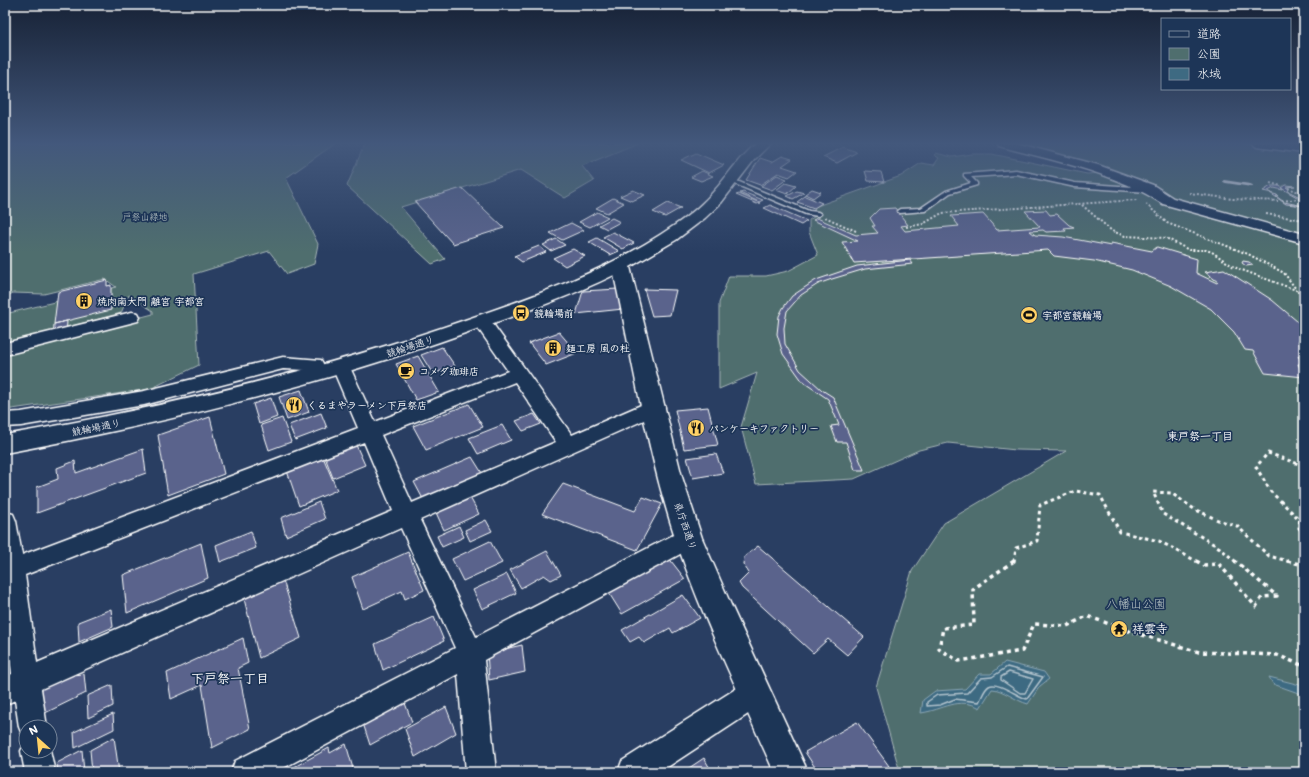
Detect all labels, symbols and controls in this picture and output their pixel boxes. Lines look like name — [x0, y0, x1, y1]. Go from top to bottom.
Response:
legend — [1161, 18, 1291, 90]
text: 道路 — [1197, 25, 1221, 41]
text: 公園 — [1197, 45, 1221, 61]
text: 水域 — [1197, 65, 1221, 81]
park label: 戸祭山緑地 — [122, 211, 168, 222]
building icon: 焼肉南大門 離宮 宇都宮 — [74, 291, 94, 311]
place label: 焼肉南大門 離宮 宇都宮 — [97, 294, 204, 308]
bus stop icon: 競輪場前 — [511, 303, 531, 323]
sports icon: 宇都宮競輪場 — [1019, 305, 1039, 325]
place label: 競輪場前 — [534, 306, 574, 320]
place label: 宇都宮競輪場 — [1042, 308, 1102, 322]
street label: 競輪場通り — [384, 332, 436, 360]
building icon: 麺工房 風の杜 — [543, 338, 563, 358]
place label: 麺工房 風の杜 — [566, 341, 631, 355]
cafe icon: コメダ珈琲店 — [396, 361, 416, 381]
place label: コメダ珈琲店 — [419, 364, 479, 378]
restaurant icon: くるまやラーメン下戸祭店 — [284, 395, 304, 415]
place label: くるまやラーメン下戸祭店 — [307, 398, 427, 412]
street label: 競輪場通り — [70, 415, 122, 439]
restaurant icon: パンケーキファクトリー — [686, 418, 706, 438]
place label: パンケーキファクトリー — [709, 421, 819, 435]
district label: 東戸祭一丁目 — [1167, 428, 1233, 443]
street label: 県庁西通り — [671, 500, 701, 552]
park label: 八幡山公園 — [1106, 595, 1166, 611]
temple icon: 祥雲寺 — [1109, 619, 1129, 639]
place label: 祥雲寺 — [1132, 620, 1168, 636]
district label: 下戸祭一丁目 — [191, 669, 269, 686]
north arrow — [18, 719, 58, 759]
text: N — [26, 721, 40, 738]

